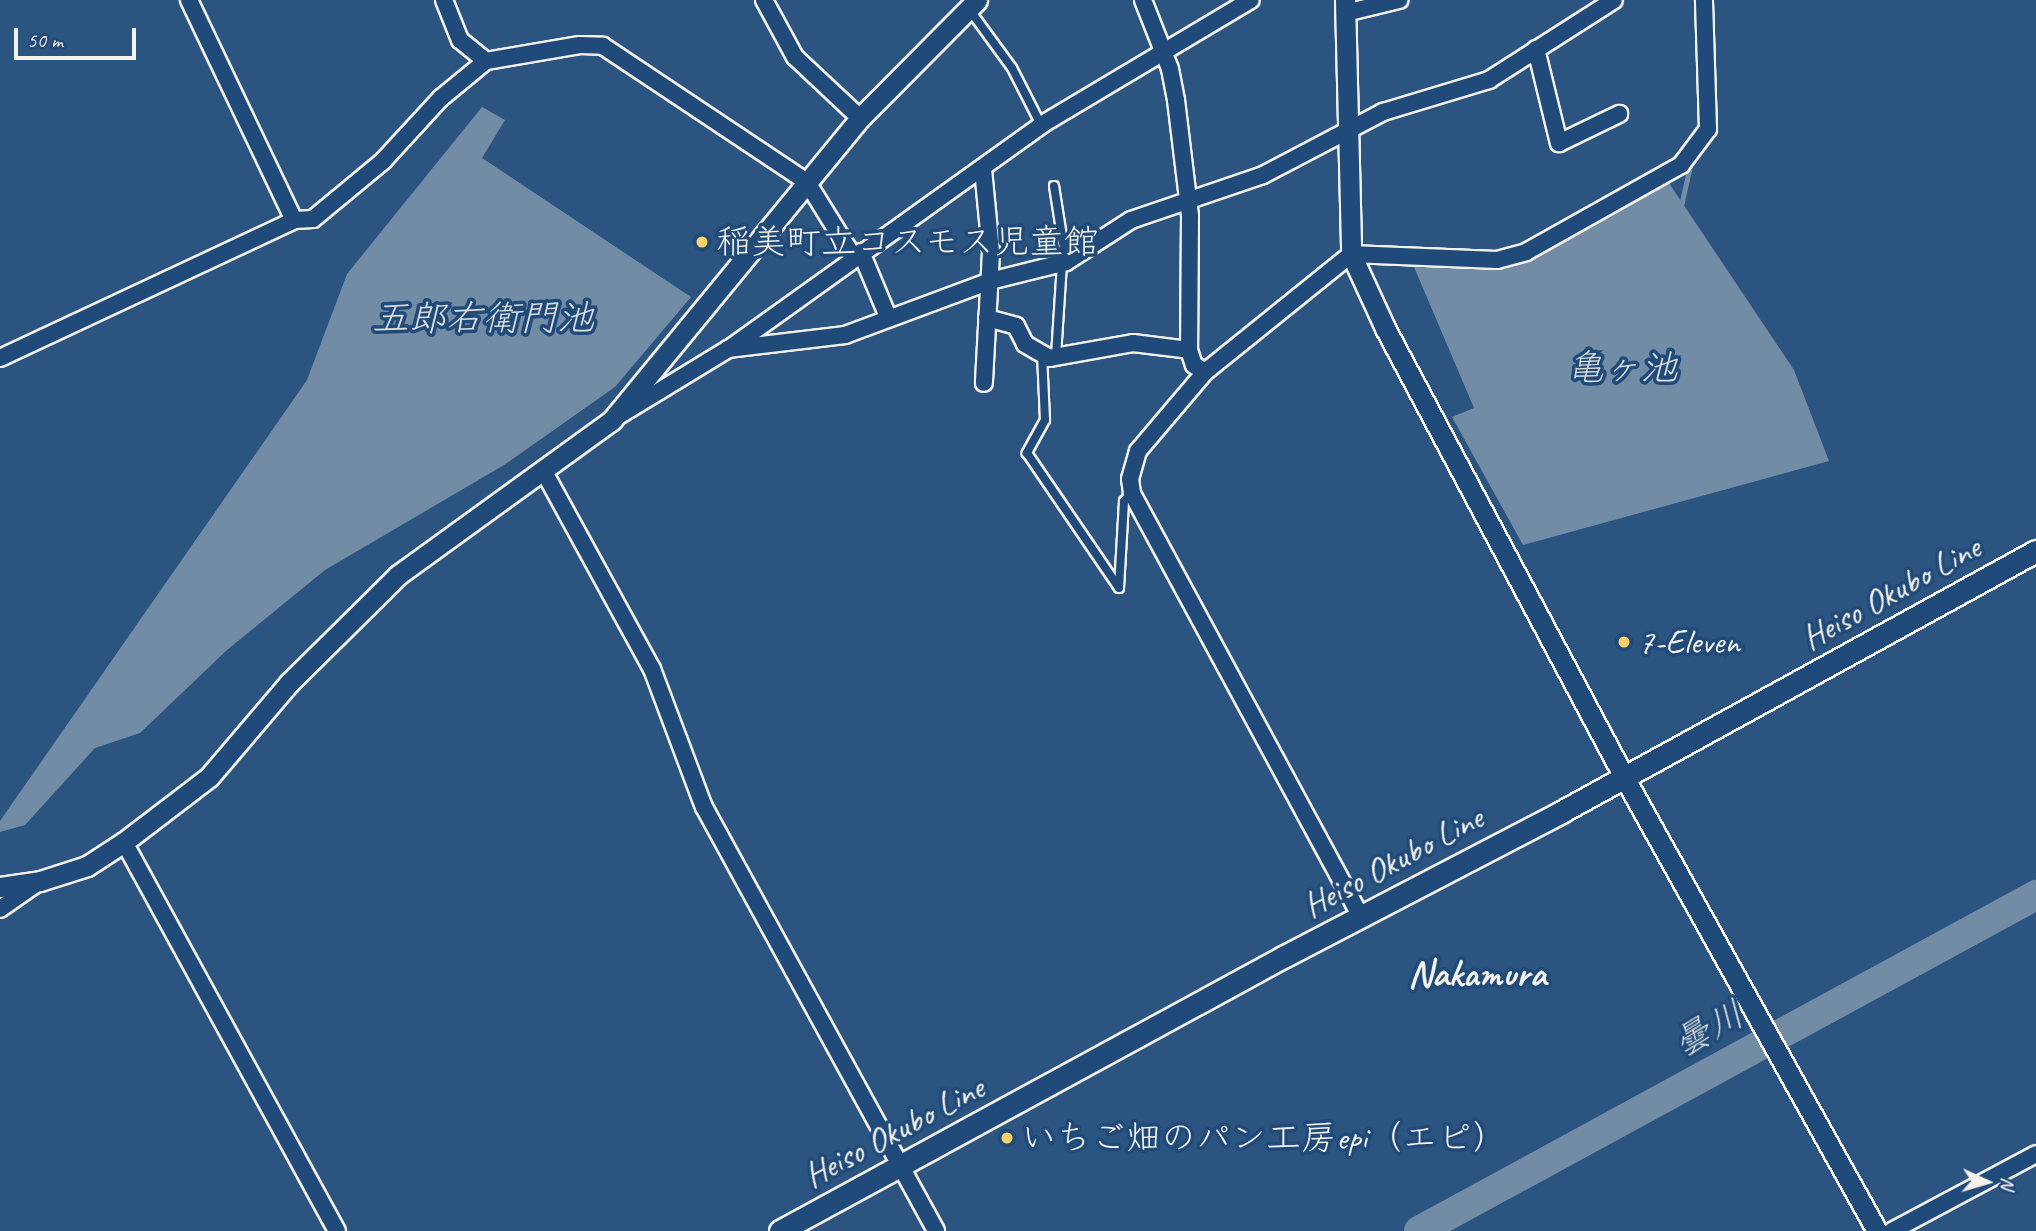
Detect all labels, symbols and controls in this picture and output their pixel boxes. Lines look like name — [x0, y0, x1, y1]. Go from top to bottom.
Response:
scale bar — [18, 14, 140, 58]
text: 50 m — [27, 27, 63, 53]
place label: 稲美町立コスモス児童館 — [716, 221, 1101, 263]
marker: 稲美町立コスモス児童館 — [694, 234, 710, 250]
water label: 五郎右衛門池 — [372, 296, 594, 340]
water label: 亀ヶ池 — [1567, 346, 1677, 390]
street label: Heiso Okubo Line — [1794, 526, 1988, 660]
place label: 7-Eleven — [1638, 621, 1740, 663]
marker: 7-Eleven — [1616, 634, 1632, 650]
street label: Heiso Okubo Line — [1295, 797, 1491, 927]
district label: Nakamura — [1408, 951, 1546, 997]
water label: 曇川 — [1666, 992, 1752, 1066]
street label: Heiso Okubo Line — [796, 1067, 992, 1197]
place label: いちご畑のパン工房epi（エピ） — [1021, 1117, 1507, 1159]
marker: いちご畑のパン工房epi（エピ） — [999, 1130, 1015, 1146]
north arrow — [1952, 1147, 2022, 1217]
text: N — [1996, 1177, 2020, 1190]

